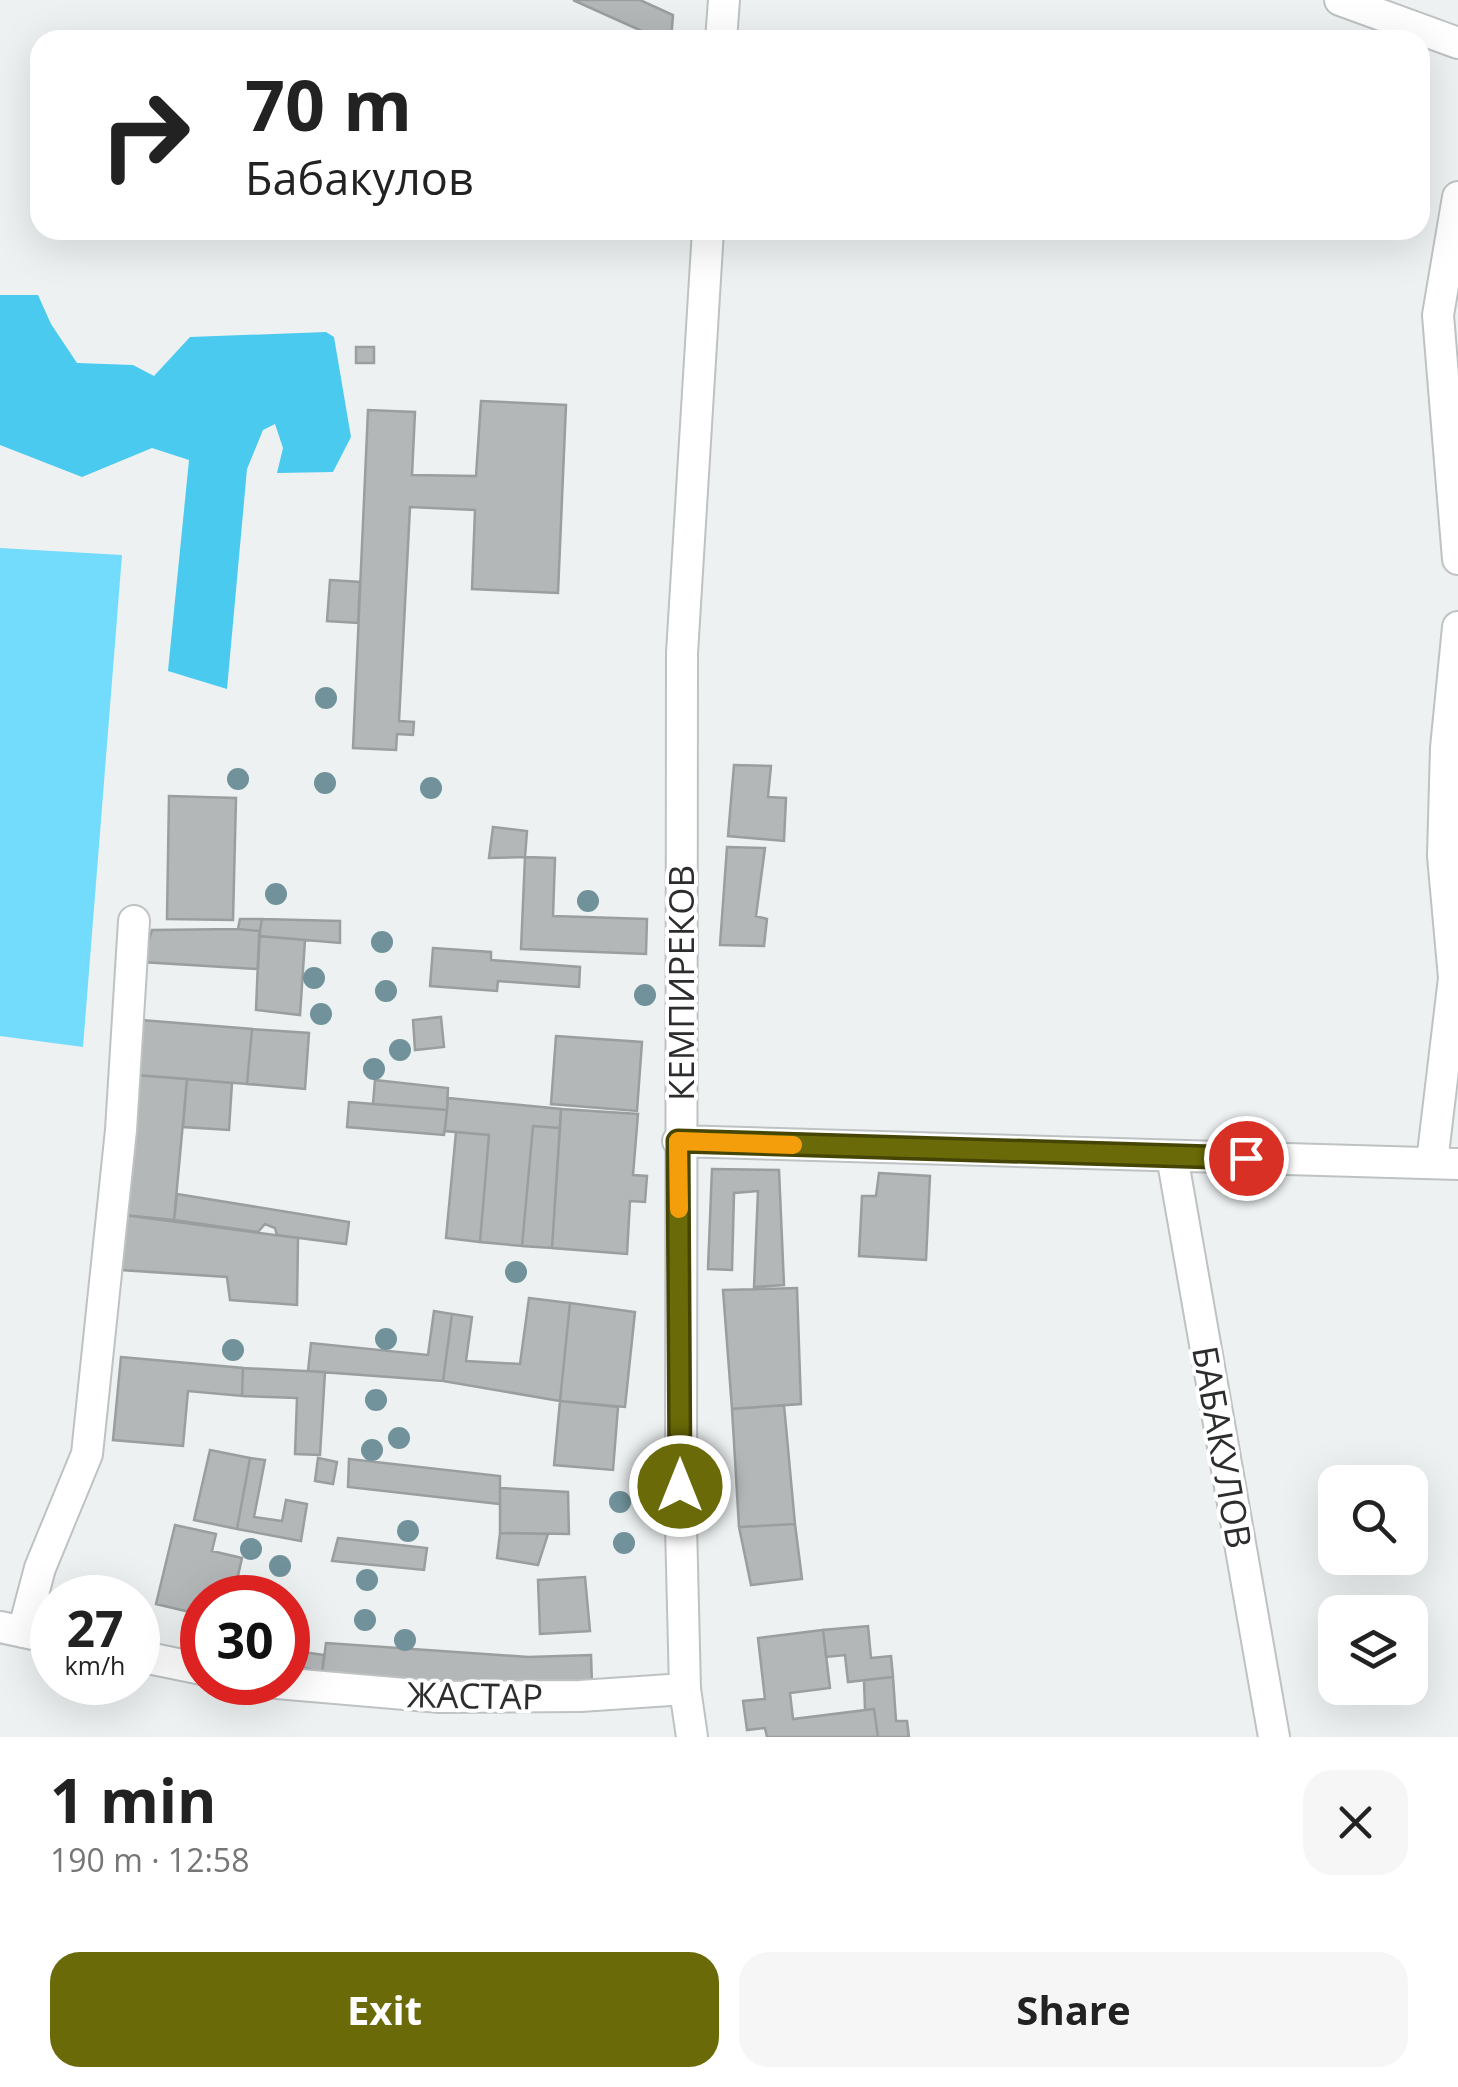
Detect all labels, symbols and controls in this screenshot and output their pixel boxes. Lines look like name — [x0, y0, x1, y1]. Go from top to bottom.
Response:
text: 70 m — [245, 56, 412, 152]
icon: right — [80, 70, 210, 200]
text: Бабакулов — [245, 147, 474, 208]
street label: КЕМПИРЕКОВ — [657, 865, 704, 1101]
pin — [1204, 1116, 1289, 1201]
icon: arrive — [1219, 1131, 1274, 1186]
street label: БАБАКУЛОВ — [1182, 1342, 1264, 1552]
position arrow — [628, 1434, 732, 1538]
map controls — [1318, 1465, 1428, 1705]
button: search — [1318, 1465, 1428, 1575]
speed limit sign: 30 — [180, 1575, 310, 1705]
text: 27 — [66, 1594, 124, 1662]
button: layers — [1318, 1595, 1428, 1705]
text: km/h — [65, 1648, 125, 1682]
street label: ЖАСТАР — [407, 1670, 543, 1720]
text: 1 min — [50, 1759, 217, 1841]
button: close — [1303, 1770, 1408, 1875]
text: 190 m · 12:58 — [50, 1838, 249, 1881]
button: Exit — [50, 1952, 719, 2067]
button: Share — [739, 1952, 1408, 2067]

